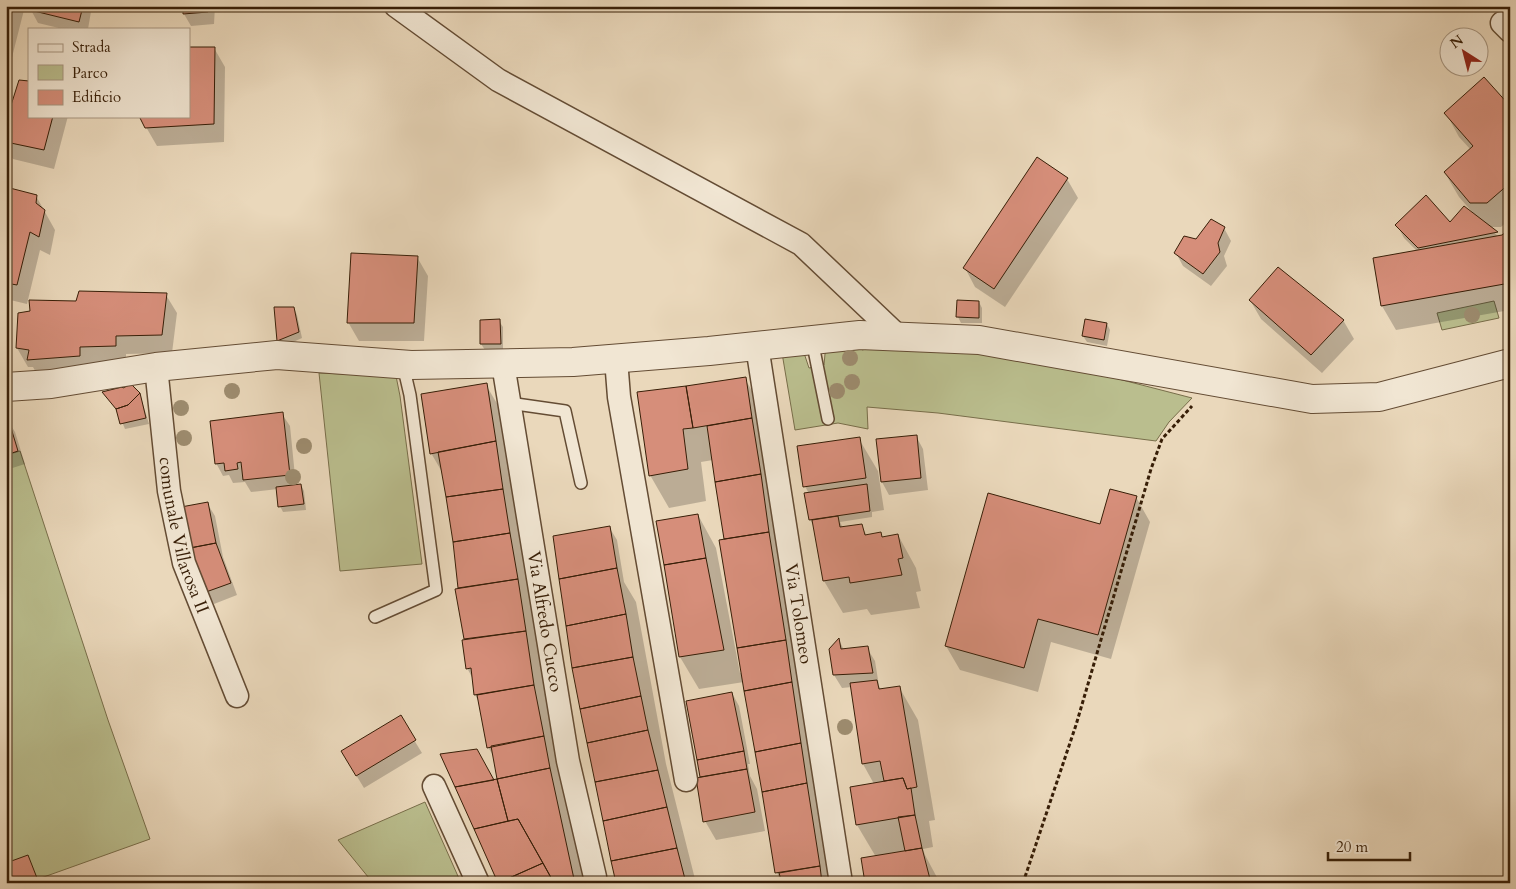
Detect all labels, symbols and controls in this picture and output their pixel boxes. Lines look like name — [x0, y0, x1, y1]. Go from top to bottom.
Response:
legend — [28, 28, 190, 118]
north arrow — [1438, 28, 1488, 78]
text: N — [1446, 31, 1467, 53]
text: Strada — [72, 37, 111, 57]
text: Parco — [72, 63, 108, 83]
text: Edificio — [72, 87, 121, 107]
street label: comunale Villarosa II — [152, 456, 215, 617]
street label: Via Alfredo Cucco — [521, 549, 569, 694]
street label: Via Tolomeo — [778, 562, 819, 666]
scale bar — [1328, 829, 1411, 861]
text: 20 m — [1336, 837, 1368, 857]

